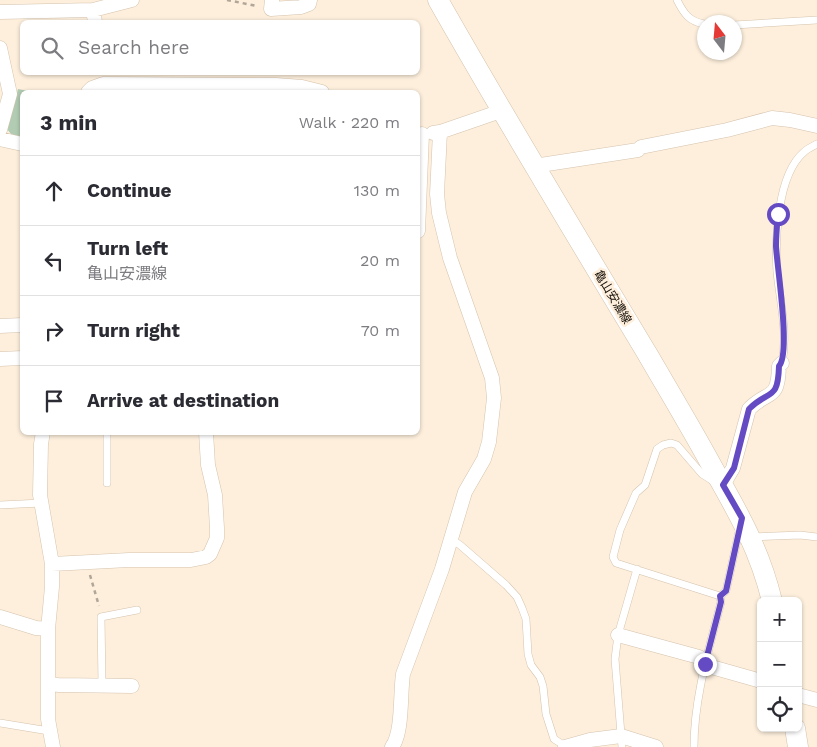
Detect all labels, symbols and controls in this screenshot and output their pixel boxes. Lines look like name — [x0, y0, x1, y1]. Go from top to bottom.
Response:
north arrow — [697, 15, 742, 60]
search box — [20, 20, 420, 75]
icon: search — [38, 34, 66, 62]
text: Search here — [78, 36, 189, 59]
text: 3 min — [40, 110, 97, 135]
text: Walk · 220 m — [299, 113, 400, 132]
icon: ahead — [40, 177, 68, 205]
text: Continue — [87, 179, 171, 202]
text: 130 m — [354, 181, 400, 200]
route start — [767, 203, 790, 226]
text: Turn left — [87, 237, 168, 260]
icon: left — [40, 247, 68, 275]
text: 20 m — [360, 251, 400, 270]
text: 亀山安濃線 — [87, 264, 167, 283]
street label: 亀山安濃線 — [592, 268, 634, 326]
icon: right — [40, 317, 68, 345]
text: Turn right — [87, 319, 180, 342]
text: 70 m — [361, 321, 400, 340]
icon: arrive — [40, 387, 68, 415]
text: Arrive at destination — [87, 389, 279, 412]
map controls — [757, 597, 802, 732]
button: + — [757, 597, 802, 642]
button: − — [757, 642, 802, 687]
route end — [694, 653, 717, 676]
button: locate — [757, 687, 802, 732]

